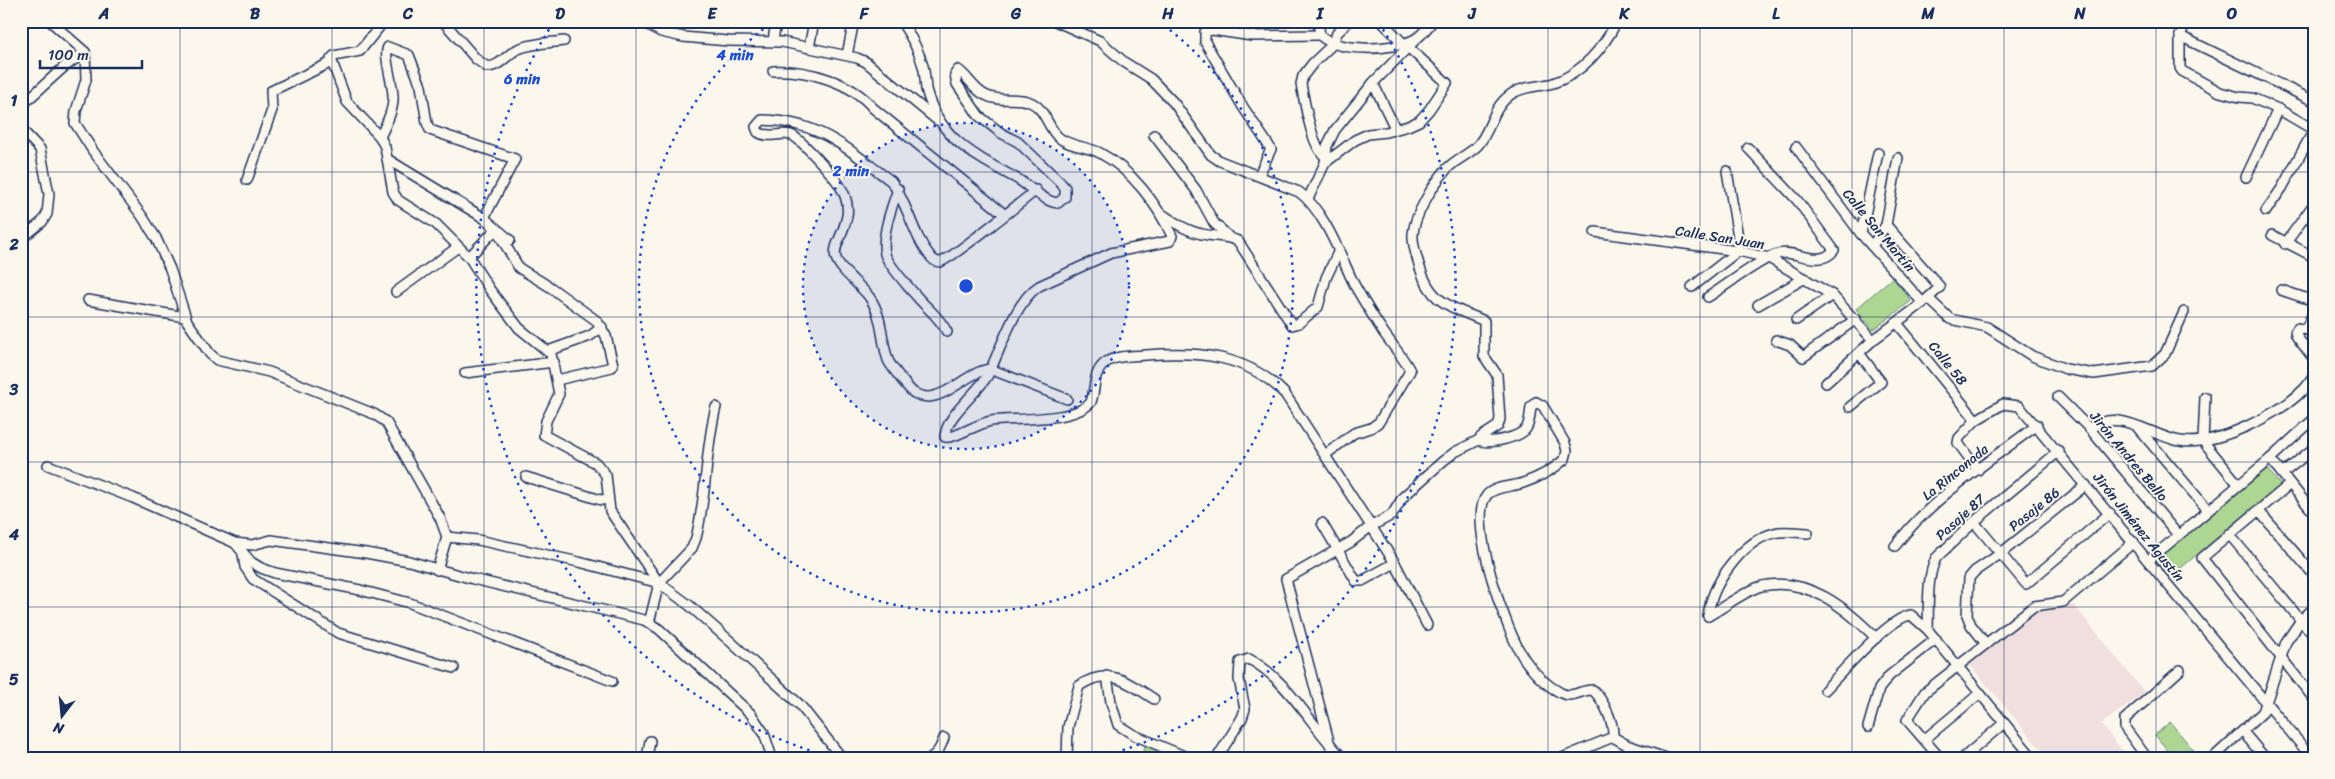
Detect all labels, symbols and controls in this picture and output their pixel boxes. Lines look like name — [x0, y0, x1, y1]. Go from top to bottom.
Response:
text: A — [98, 0, 109, 28]
text: B — [250, 0, 261, 28]
text: C — [402, 0, 414, 28]
text: D — [555, 0, 565, 28]
text: E — [708, 0, 718, 28]
text: F — [859, 0, 870, 28]
text: G — [1010, 0, 1022, 28]
text: H — [1161, 0, 1174, 28]
text: I — [1316, 0, 1325, 28]
text: J — [1467, 0, 1477, 28]
text: K — [1618, 0, 1630, 28]
text: L — [1772, 0, 1780, 28]
text: M — [1920, 0, 1935, 28]
text: N — [2073, 0, 2086, 28]
text: O — [2226, 0, 2238, 28]
scale bar — [40, 38, 142, 70]
text: 100 m — [48, 42, 89, 68]
text: 4 min — [715, 42, 754, 68]
text: 6 min — [503, 66, 541, 92]
text: 1 — [11, 86, 18, 115]
text: 2 min — [832, 158, 870, 184]
street label: Calle San Martín — [1836, 183, 1922, 278]
street label: Calle San Juan — [1673, 218, 1767, 257]
text: 2 — [8, 230, 19, 259]
centre of rings — [957, 277, 975, 295]
street label: Calle 58 — [1922, 335, 1974, 392]
text: 3 — [9, 375, 19, 404]
street label: Jirón Andres Bello — [2082, 405, 2174, 507]
street label: La Rinconada — [1916, 437, 1995, 507]
street label: Jirón Jiménez Agustín — [2086, 466, 2191, 588]
street label: Pasaje 86 — [2003, 481, 2066, 538]
street label: Pasaje 87 — [1930, 487, 1992, 547]
text: 4 — [8, 520, 19, 549]
text: 5 — [9, 665, 19, 694]
north arrow — [38, 692, 88, 742]
text: N — [50, 715, 68, 742]

